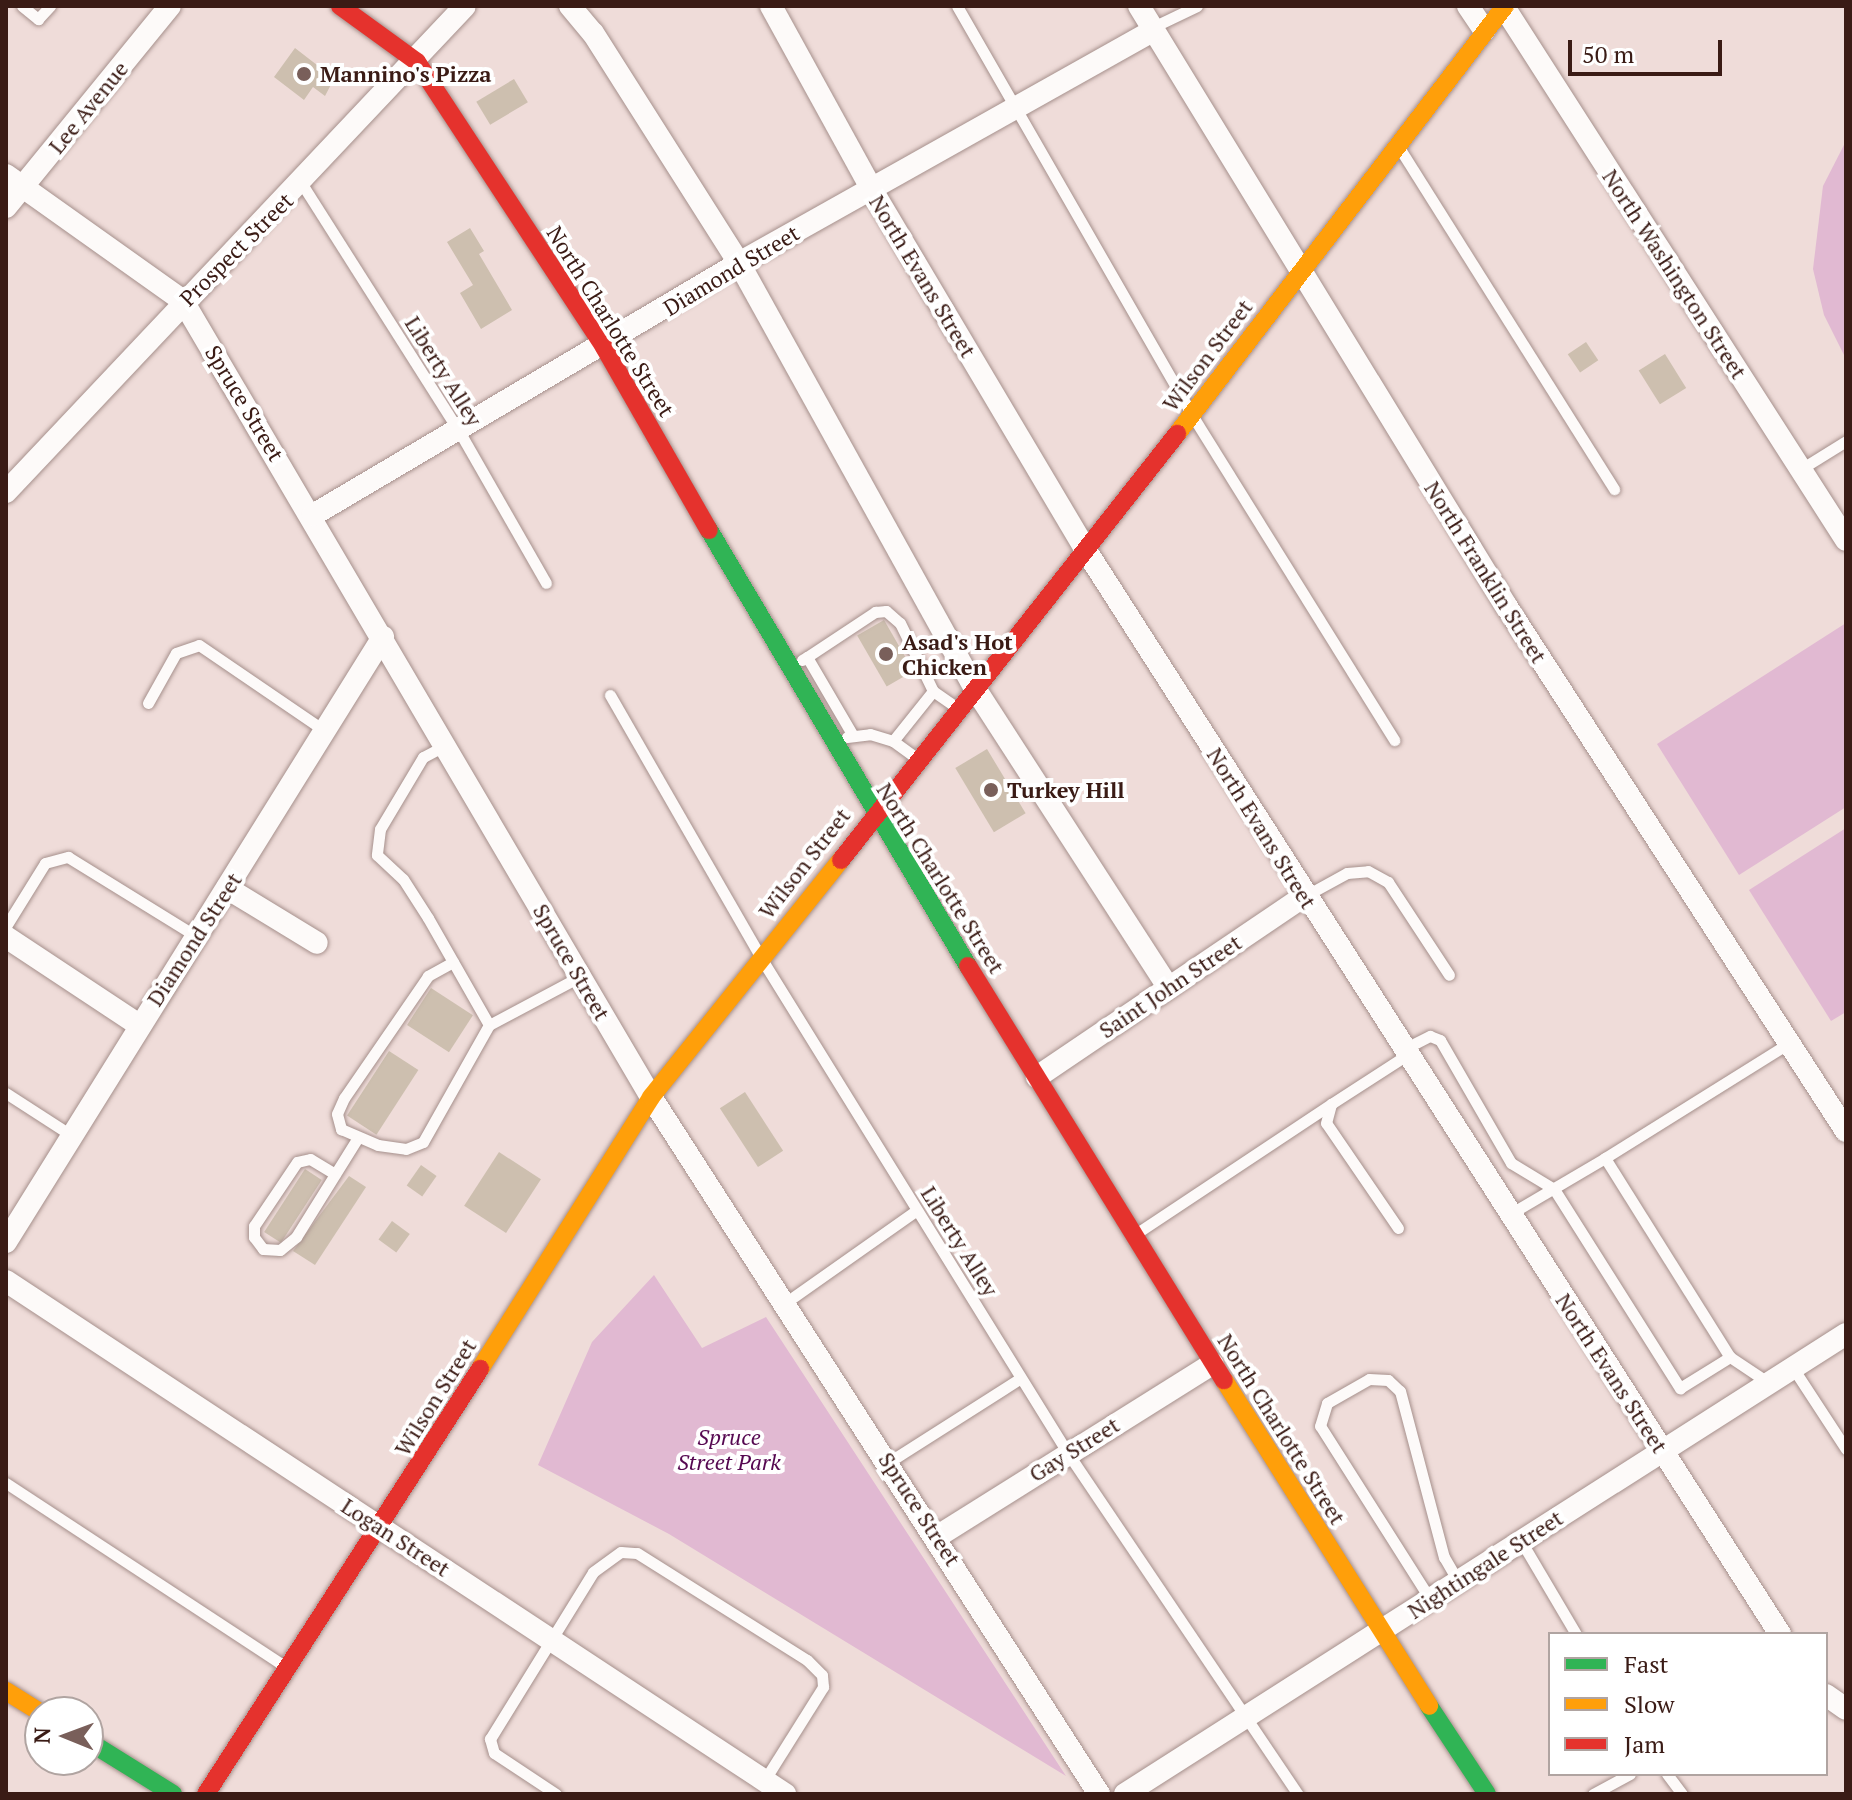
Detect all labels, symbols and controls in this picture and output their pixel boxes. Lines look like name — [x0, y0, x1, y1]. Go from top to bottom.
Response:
scale bar — [1572, 24, 1726, 74]
text: 50 m — [1582, 38, 1634, 70]
street label: Lee Avenue — [43, 55, 133, 159]
place label: Mannino's Pizza — [320, 61, 491, 87]
marker: Mannino's Pizza — [295, 65, 313, 83]
street label: North Washington Street — [1597, 164, 1753, 384]
street label: Prospect Street — [174, 187, 298, 311]
street label: North Evans Street — [864, 190, 982, 362]
street label: Diamond Street — [658, 219, 804, 321]
street label: North Charlotte Street — [542, 221, 680, 421]
street label: Wilson Street — [1157, 294, 1257, 416]
street label: Liberty Alley — [400, 311, 488, 431]
street label: Spruce Street — [200, 340, 290, 466]
street label: North Franklin Street — [1419, 476, 1553, 668]
place label: Asad's Hot Chicken — [902, 628, 1013, 680]
marker: Asad's Hot Chicken — [877, 645, 895, 663]
street label: North Evans Street — [1202, 743, 1322, 913]
place label: Turkey Hill — [1007, 777, 1125, 803]
street label: North Charlotte Street — [872, 778, 1010, 978]
marker: Turkey Hill — [982, 781, 1000, 799]
street label: Wilson Street — [753, 803, 855, 923]
street label: Diamond Street — [141, 867, 247, 1011]
street label: Spruce Street — [528, 899, 616, 1025]
street label: Saint John Street — [1094, 929, 1246, 1043]
street label: Liberty Alley — [916, 1181, 1004, 1301]
street label: North Evans Street — [1551, 1288, 1673, 1458]
street label: North Charlotte Street — [1213, 1329, 1351, 1529]
street label: Wilson Street — [389, 1334, 481, 1460]
street label: Gay Street — [1024, 1411, 1124, 1487]
park label: Spruce Street Park — [677, 1423, 781, 1474]
street label: Spruce Street — [873, 1447, 967, 1571]
street label: Logan Street — [337, 1492, 455, 1582]
street label: Nightingale Street — [1403, 1504, 1567, 1624]
legend — [1548, 1632, 1828, 1776]
text: Fast — [1624, 1648, 1668, 1680]
text: Slow — [1624, 1688, 1675, 1720]
north arrow — [24, 1696, 104, 1776]
text: N — [27, 1727, 56, 1744]
text: Jam — [1624, 1728, 1665, 1760]

